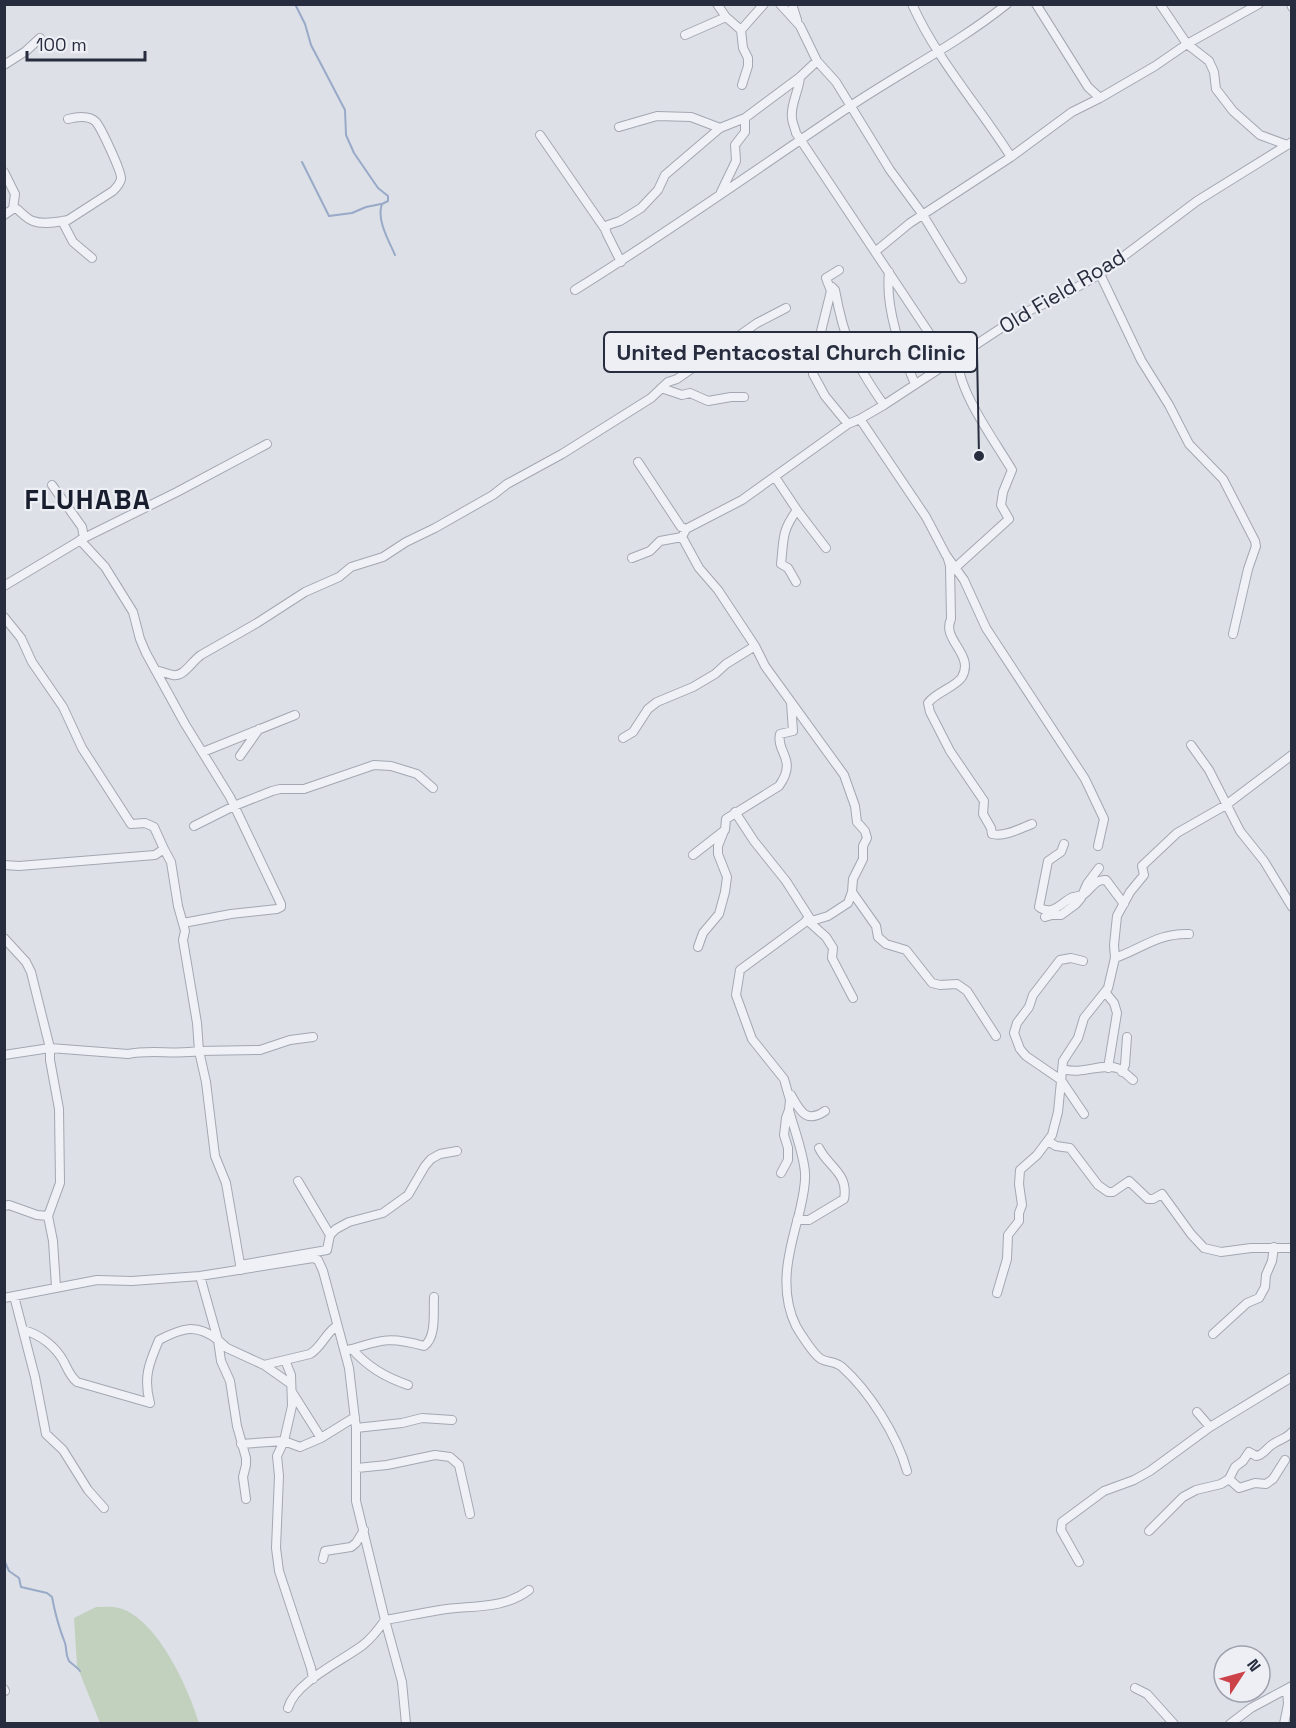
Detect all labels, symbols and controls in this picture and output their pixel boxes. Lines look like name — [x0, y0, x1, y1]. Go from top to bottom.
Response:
scale bar — [27, 24, 146, 62]
text: 100 m — [36, 33, 87, 56]
street label: Old Field Road — [994, 243, 1130, 339]
callout: United Pentacostal Church Clinic — [604, 332, 977, 372]
text: United Pentacostal Church Clinic — [616, 338, 966, 366]
district label: FLUHABA — [25, 482, 151, 517]
north arrow — [1212, 1644, 1272, 1704]
text: N — [1242, 1655, 1265, 1676]

